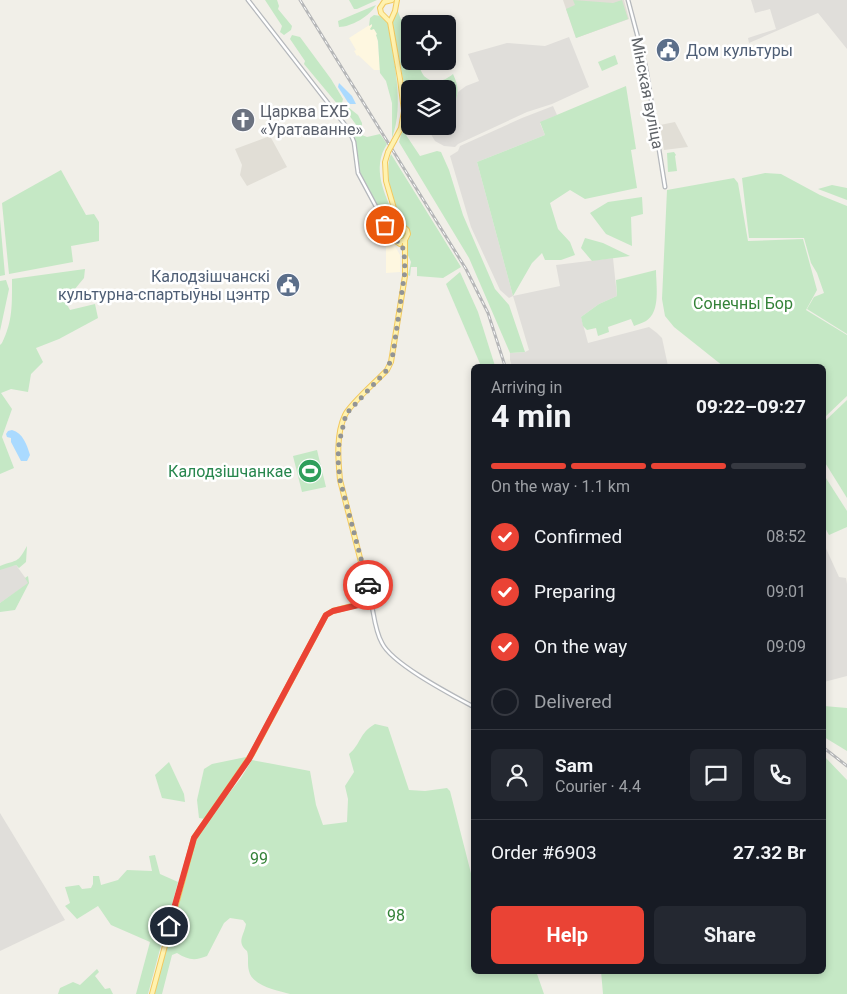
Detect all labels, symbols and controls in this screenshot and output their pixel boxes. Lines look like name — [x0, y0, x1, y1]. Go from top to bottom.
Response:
map controls — [401, 15, 456, 135]
button: locate — [401, 15, 456, 70]
street label: Мінская вуліца — [627, 36, 668, 150]
public building icon: Дом культуры — [655, 37, 681, 63]
place label: Дом культуры — [686, 41, 793, 60]
button: layers — [401, 80, 456, 135]
place label: Царква ЕХБ «Уратаванне» — [260, 102, 363, 139]
church icon: Царква ЕХБ «Уратаванне» — [230, 107, 256, 133]
pin — [364, 204, 406, 246]
icon: bag — [371, 211, 399, 239]
place label: Калодзішчанскі культурна-спартыўны цэнтр — [58, 267, 270, 304]
public building icon: Калодзішчанскі культурна-спартыўны цэнтр — [275, 272, 301, 298]
park label: Сонечны Бор — [693, 294, 793, 313]
text: Arriving in — [491, 378, 562, 397]
text: 09:22–09:27 — [696, 395, 806, 418]
text: 4 min — [491, 397, 571, 435]
sports icon: Калодзішчанкае — [297, 458, 323, 484]
place label: Калодзішчанкае — [168, 462, 292, 481]
text: On the way · 1.1 km — [491, 477, 630, 496]
icon: check — [491, 523, 519, 551]
text: Confirmed — [534, 525, 622, 548]
text: 08:52 — [766, 527, 806, 546]
courier — [343, 560, 393, 610]
icon: car — [354, 571, 382, 599]
icon: check — [491, 578, 519, 606]
text: Preparing — [534, 580, 616, 603]
text: 09:01 — [766, 582, 806, 601]
icon: check — [491, 633, 519, 661]
text: On the way — [534, 635, 627, 658]
text: 09:09 — [766, 637, 806, 656]
text: Delivered — [534, 690, 612, 713]
button: person — [491, 749, 543, 801]
button: chat — [690, 749, 742, 801]
button: phone — [754, 749, 806, 801]
text: Sam — [555, 754, 593, 777]
text: Courier · 4.4 — [555, 777, 641, 796]
text: Order #6903 — [491, 841, 597, 864]
text: 27.32 Br — [733, 841, 806, 864]
park label: 99 — [250, 849, 268, 868]
pin — [148, 905, 190, 947]
park label: 98 — [387, 906, 405, 925]
button: Help — [491, 906, 644, 964]
button: Share — [654, 906, 806, 964]
icon: home — [155, 912, 183, 940]

